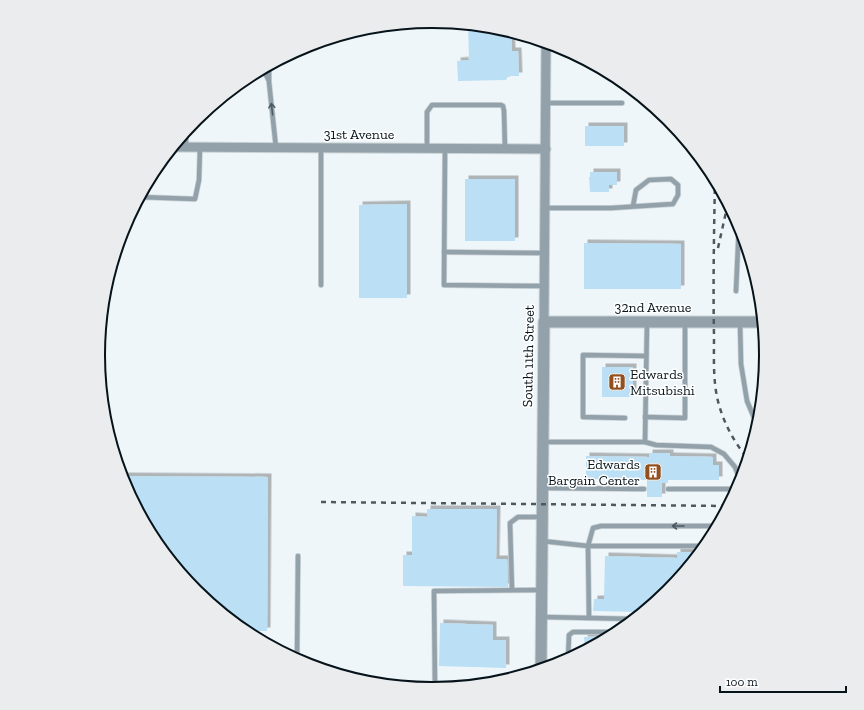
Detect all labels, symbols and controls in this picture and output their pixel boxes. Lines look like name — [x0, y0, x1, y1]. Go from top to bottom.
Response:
one-way arrow — [268, 103, 276, 116]
street label: 31st Avenue — [324, 126, 395, 143]
street label: 32nd Avenue — [615, 299, 692, 316]
street label: South 11th Street — [519, 304, 538, 407]
place label: Edwards Mitsubishi — [630, 366, 695, 399]
building icon: Edwards Mitsubishi — [607, 372, 627, 392]
place label: Edwards Bargain Center — [548, 456, 640, 489]
building icon: Edwards Bargain Center — [643, 462, 663, 482]
one-way arrow — [672, 522, 685, 530]
scale bar — [720, 668, 846, 694]
text: 100 m — [726, 675, 758, 689]

